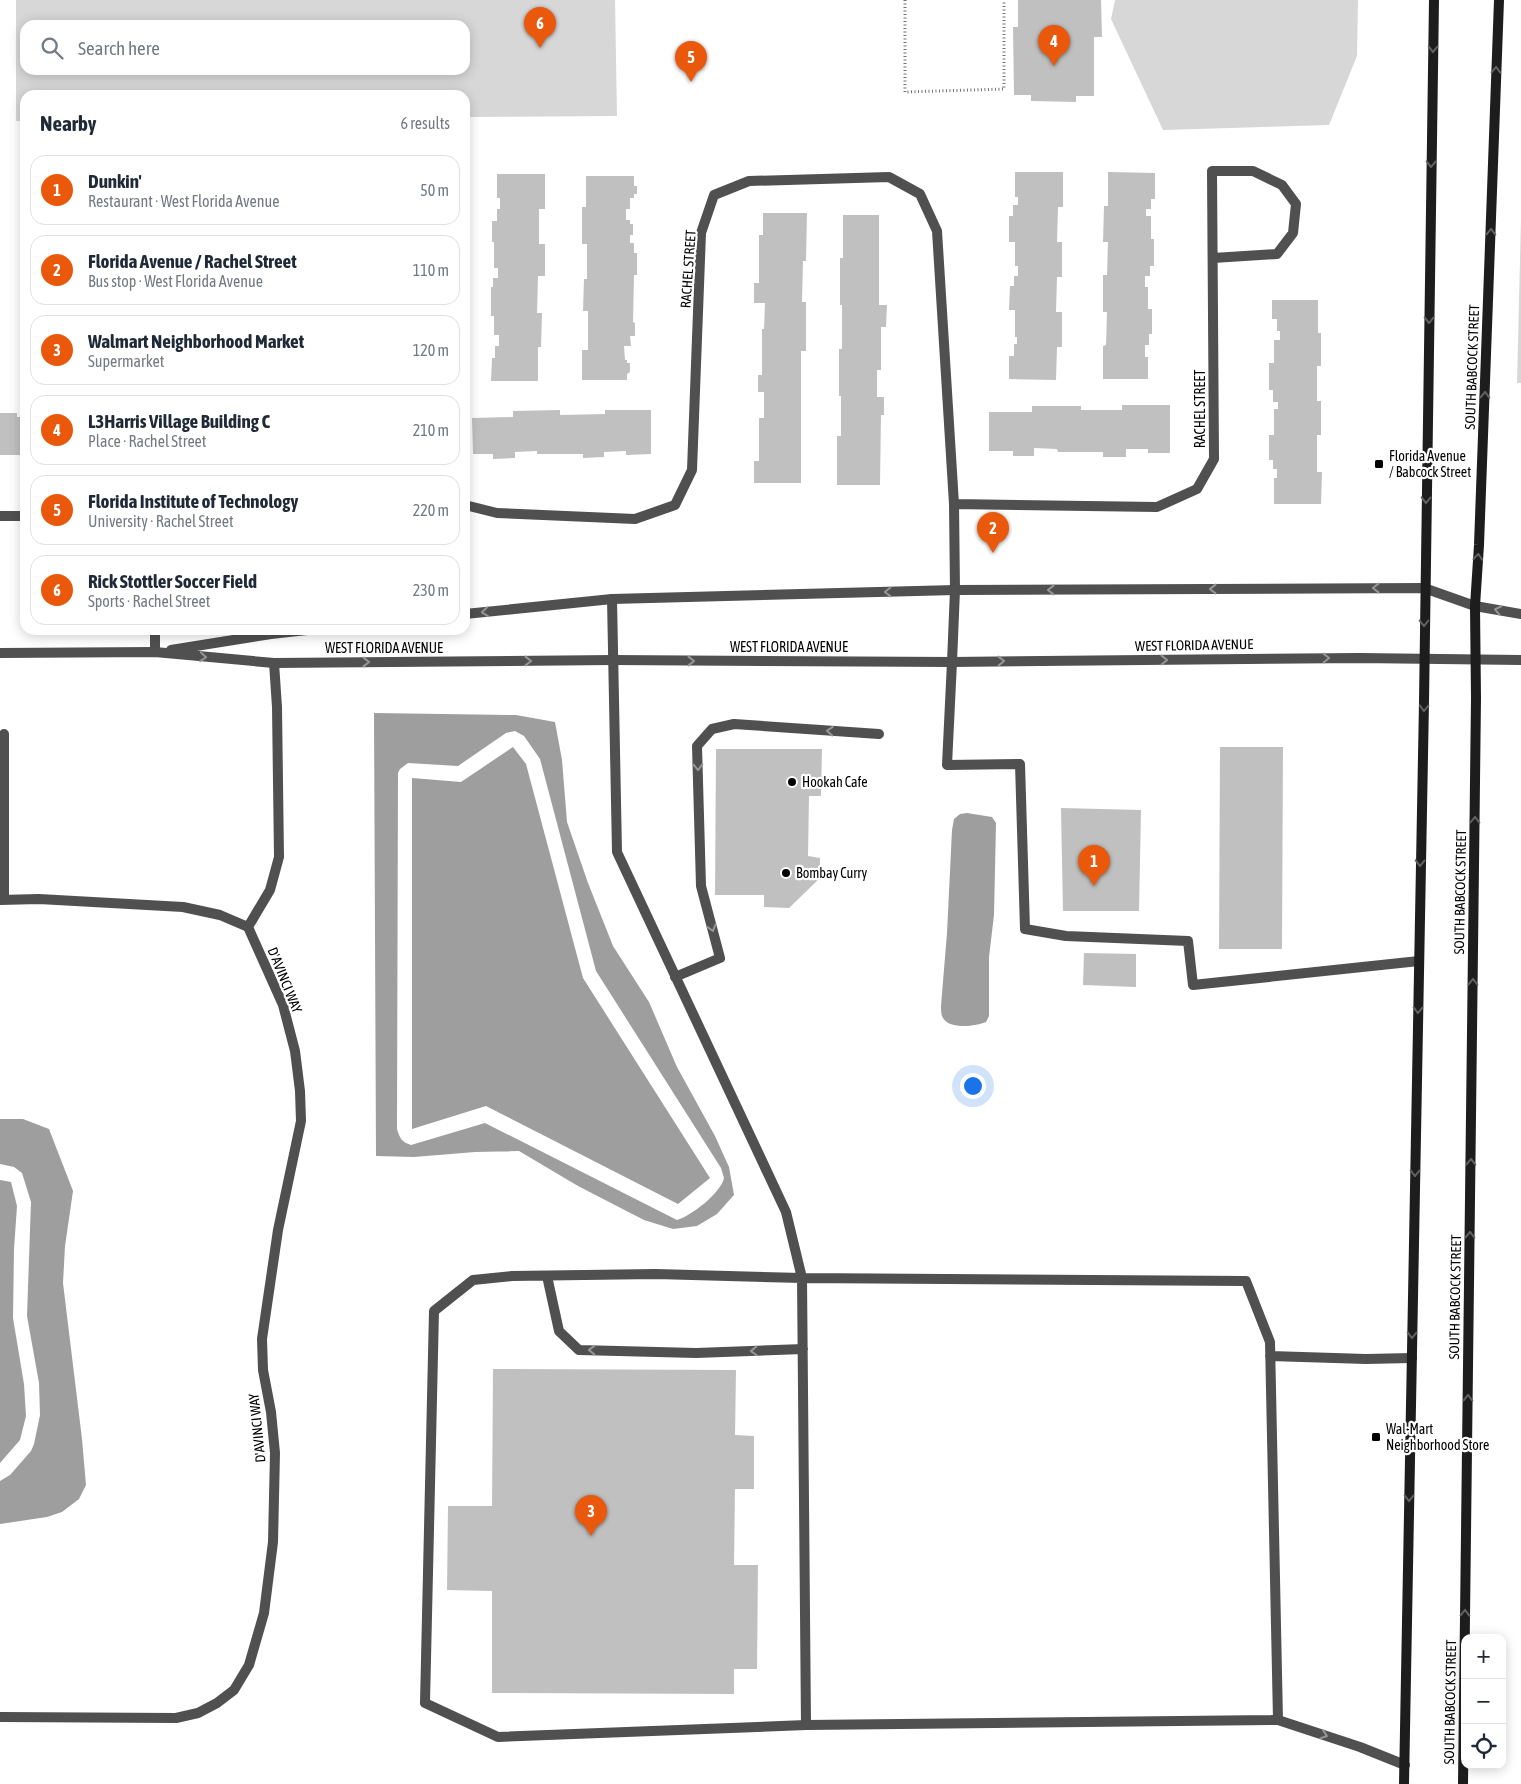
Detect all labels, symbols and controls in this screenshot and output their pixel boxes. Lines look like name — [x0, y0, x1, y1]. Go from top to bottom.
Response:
pin: 6 — [524, 7, 556, 48]
search box — [20, 20, 470, 75]
pin: 4 — [1038, 25, 1070, 66]
icon: search — [38, 34, 66, 62]
text: Search here — [78, 37, 160, 59]
pin: 5 — [675, 41, 707, 82]
one-way arrow — [1428, 45, 1438, 53]
one-way arrow — [1491, 66, 1502, 74]
text: Nearby — [40, 111, 96, 135]
text: 6 results — [400, 114, 450, 132]
one-way arrow — [1426, 161, 1436, 169]
text: Dunkin' — [88, 170, 142, 192]
text: 1 — [53, 181, 61, 199]
text: 50 m — [420, 181, 449, 199]
text: Restaurant · West Florida Avenue — [88, 192, 280, 210]
one-way arrow — [1485, 228, 1496, 236]
street label: RACHEL STREET — [677, 229, 699, 309]
text: Florida Avenue / Rachel Street — [88, 250, 297, 272]
text: 2 — [53, 261, 61, 279]
text: 110 m — [413, 261, 449, 279]
text: Bus stop · West Florida Avenue — [88, 272, 263, 290]
street label: SOUTH BABCOCK STREET — [1462, 304, 1482, 430]
one-way arrow — [1424, 317, 1434, 325]
text: Walmart Neighborhood Market — [88, 330, 304, 352]
text: 3 — [53, 341, 61, 359]
text: 120 m — [413, 341, 449, 359]
text: Supermarket — [88, 352, 164, 370]
street label: RACHEL STREET — [1192, 370, 1208, 448]
one-way arrow — [1479, 390, 1490, 398]
text: L3Harris Village Building C — [88, 410, 270, 432]
text: 4 — [53, 421, 61, 439]
text: 210 m — [413, 421, 449, 439]
text: Place · Rachel Street — [88, 432, 206, 450]
place label: Florida Avenue / Babcock Street — [1389, 448, 1471, 480]
marker: Florida Avenue / Babcock Street — [1373, 458, 1385, 470]
text: Florida Institute of Technology — [88, 490, 298, 512]
one-way arrow — [1421, 497, 1431, 505]
text: 5 — [53, 501, 61, 519]
text: 220 m — [413, 501, 449, 519]
text: University · Rachel Street — [88, 512, 234, 530]
pin: 2 — [977, 512, 1009, 553]
one-way arrow — [1473, 553, 1484, 561]
text: Rick Stottler Soccer Field — [88, 570, 257, 592]
text: 6 — [53, 581, 61, 599]
text: 230 m — [413, 581, 449, 599]
one-way arrow — [1371, 583, 1379, 593]
one-way arrow — [1209, 584, 1216, 594]
one-way arrow — [1046, 585, 1054, 595]
one-way arrow — [884, 587, 892, 597]
text: Sports · Rachel Street — [88, 592, 210, 610]
one-way arrow — [480, 606, 488, 617]
one-way arrow — [1494, 606, 1502, 616]
one-way arrow — [1419, 620, 1429, 628]
street label: WEST FLORIDA AVENUE — [1135, 636, 1253, 654]
street label: WEST FLORIDA AVENUE — [730, 639, 848, 655]
street label: WEST FLORIDA AVENUE — [325, 640, 443, 656]
one-way arrow — [200, 651, 208, 662]
one-way arrow — [1322, 653, 1330, 663]
one-way arrow — [1160, 654, 1168, 665]
one-way arrow — [687, 655, 695, 666]
one-way arrow — [524, 656, 532, 666]
one-way arrow — [998, 656, 1005, 666]
one-way arrow — [362, 657, 370, 667]
one-way arrow — [1418, 704, 1429, 712]
one-way arrow — [826, 726, 834, 737]
one-way arrow — [692, 763, 703, 771]
place label: Hookah Cafe — [802, 774, 868, 790]
marker: Hookah Cafe — [786, 776, 798, 788]
one-way arrow — [1470, 816, 1480, 824]
street label: SOUTH BABCOCK STREET — [1451, 829, 1469, 955]
pin: 1 — [1078, 845, 1110, 886]
one-way arrow — [1415, 859, 1425, 867]
place label: Bombay Curry — [796, 865, 867, 881]
marker: Bombay Curry — [780, 867, 792, 879]
one-way arrow — [707, 923, 717, 931]
street label: D'AVINCI WAY — [265, 945, 306, 1016]
one-way arrow — [1468, 978, 1478, 986]
one-way arrow — [1413, 1006, 1423, 1014]
your location — [960, 1073, 986, 1099]
one-way arrow — [1465, 1158, 1476, 1166]
one-way arrow — [1410, 1169, 1420, 1177]
one-way arrow — [1464, 1231, 1475, 1239]
street label: SOUTH BABCOCK STREET — [1446, 1234, 1464, 1360]
one-way arrow — [1407, 1331, 1418, 1339]
one-way arrow — [588, 1345, 596, 1356]
one-way arrow — [750, 1346, 758, 1357]
street label: D'AVINCI WAY — [245, 1392, 269, 1463]
one-way arrow — [1462, 1394, 1473, 1402]
place label: Wal-Mart Neighborhood Store — [1386, 1421, 1489, 1453]
marker: Wal-Mart Neighborhood Store — [1370, 1431, 1382, 1443]
one-way arrow — [1404, 1494, 1415, 1502]
pin: 3 — [575, 1495, 607, 1536]
one-way arrow — [1460, 1609, 1470, 1616]
map controls — [1461, 1634, 1506, 1769]
button: + — [1461, 1634, 1506, 1679]
street label: SOUTH BABCOCK STREET — [1441, 1639, 1459, 1765]
button: − — [1461, 1679, 1506, 1724]
button: locate — [1461, 1724, 1506, 1769]
one-way arrow — [1319, 1729, 1328, 1739]

